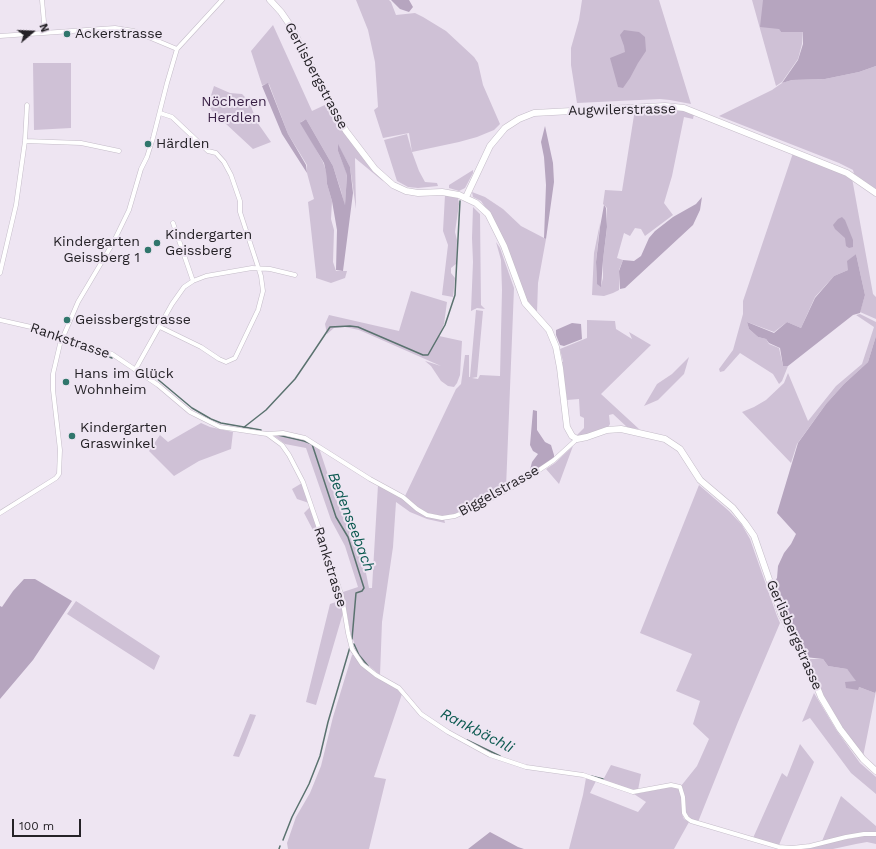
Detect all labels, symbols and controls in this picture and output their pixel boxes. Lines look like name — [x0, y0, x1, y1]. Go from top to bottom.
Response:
north arrow — [12, 12, 52, 52]
street label: Gerlisbergstrasse — [281, 20, 351, 132]
text: N — [36, 22, 51, 34]
place label: Ackerstrasse — [75, 26, 163, 42]
marker: Ackerstrasse — [62, 29, 72, 39]
park label: Nöcheren Herdlen — [201, 94, 267, 126]
street label: Augwilerstrasse — [568, 101, 676, 119]
place label: Härdlen — [156, 136, 209, 152]
marker: Härdlen — [143, 139, 153, 149]
place label: Kindergarten Geissberg — [165, 227, 252, 260]
place label: Kindergarten Geissberg 1 — [53, 234, 140, 266]
marker: Kindergarten Geissberg — [152, 238, 162, 248]
marker: Kindergarten Geissberg 1 — [143, 245, 153, 255]
place label: Geissbergstrasse — [75, 312, 191, 328]
marker: Geissbergstrasse — [62, 315, 72, 325]
street label: Rankstrasse — [28, 320, 112, 362]
place label: Hans im Glück Wohnheim — [74, 366, 174, 398]
marker: Hans im Glück Wohnheim — [61, 377, 71, 387]
place label: Kindergarten Graswinkel — [80, 420, 167, 452]
marker: Kindergarten Graswinkel — [67, 431, 77, 441]
street label: Biggelstrasse — [456, 462, 542, 520]
water label: Bedenseebach — [324, 470, 378, 574]
street label: Rankstrasse — [310, 525, 350, 609]
street label: Gerlisbergstrasse — [762, 577, 826, 693]
water label: Rankbächli — [437, 705, 517, 757]
scale bar — [14, 811, 83, 837]
text: 100 m — [19, 819, 54, 833]

